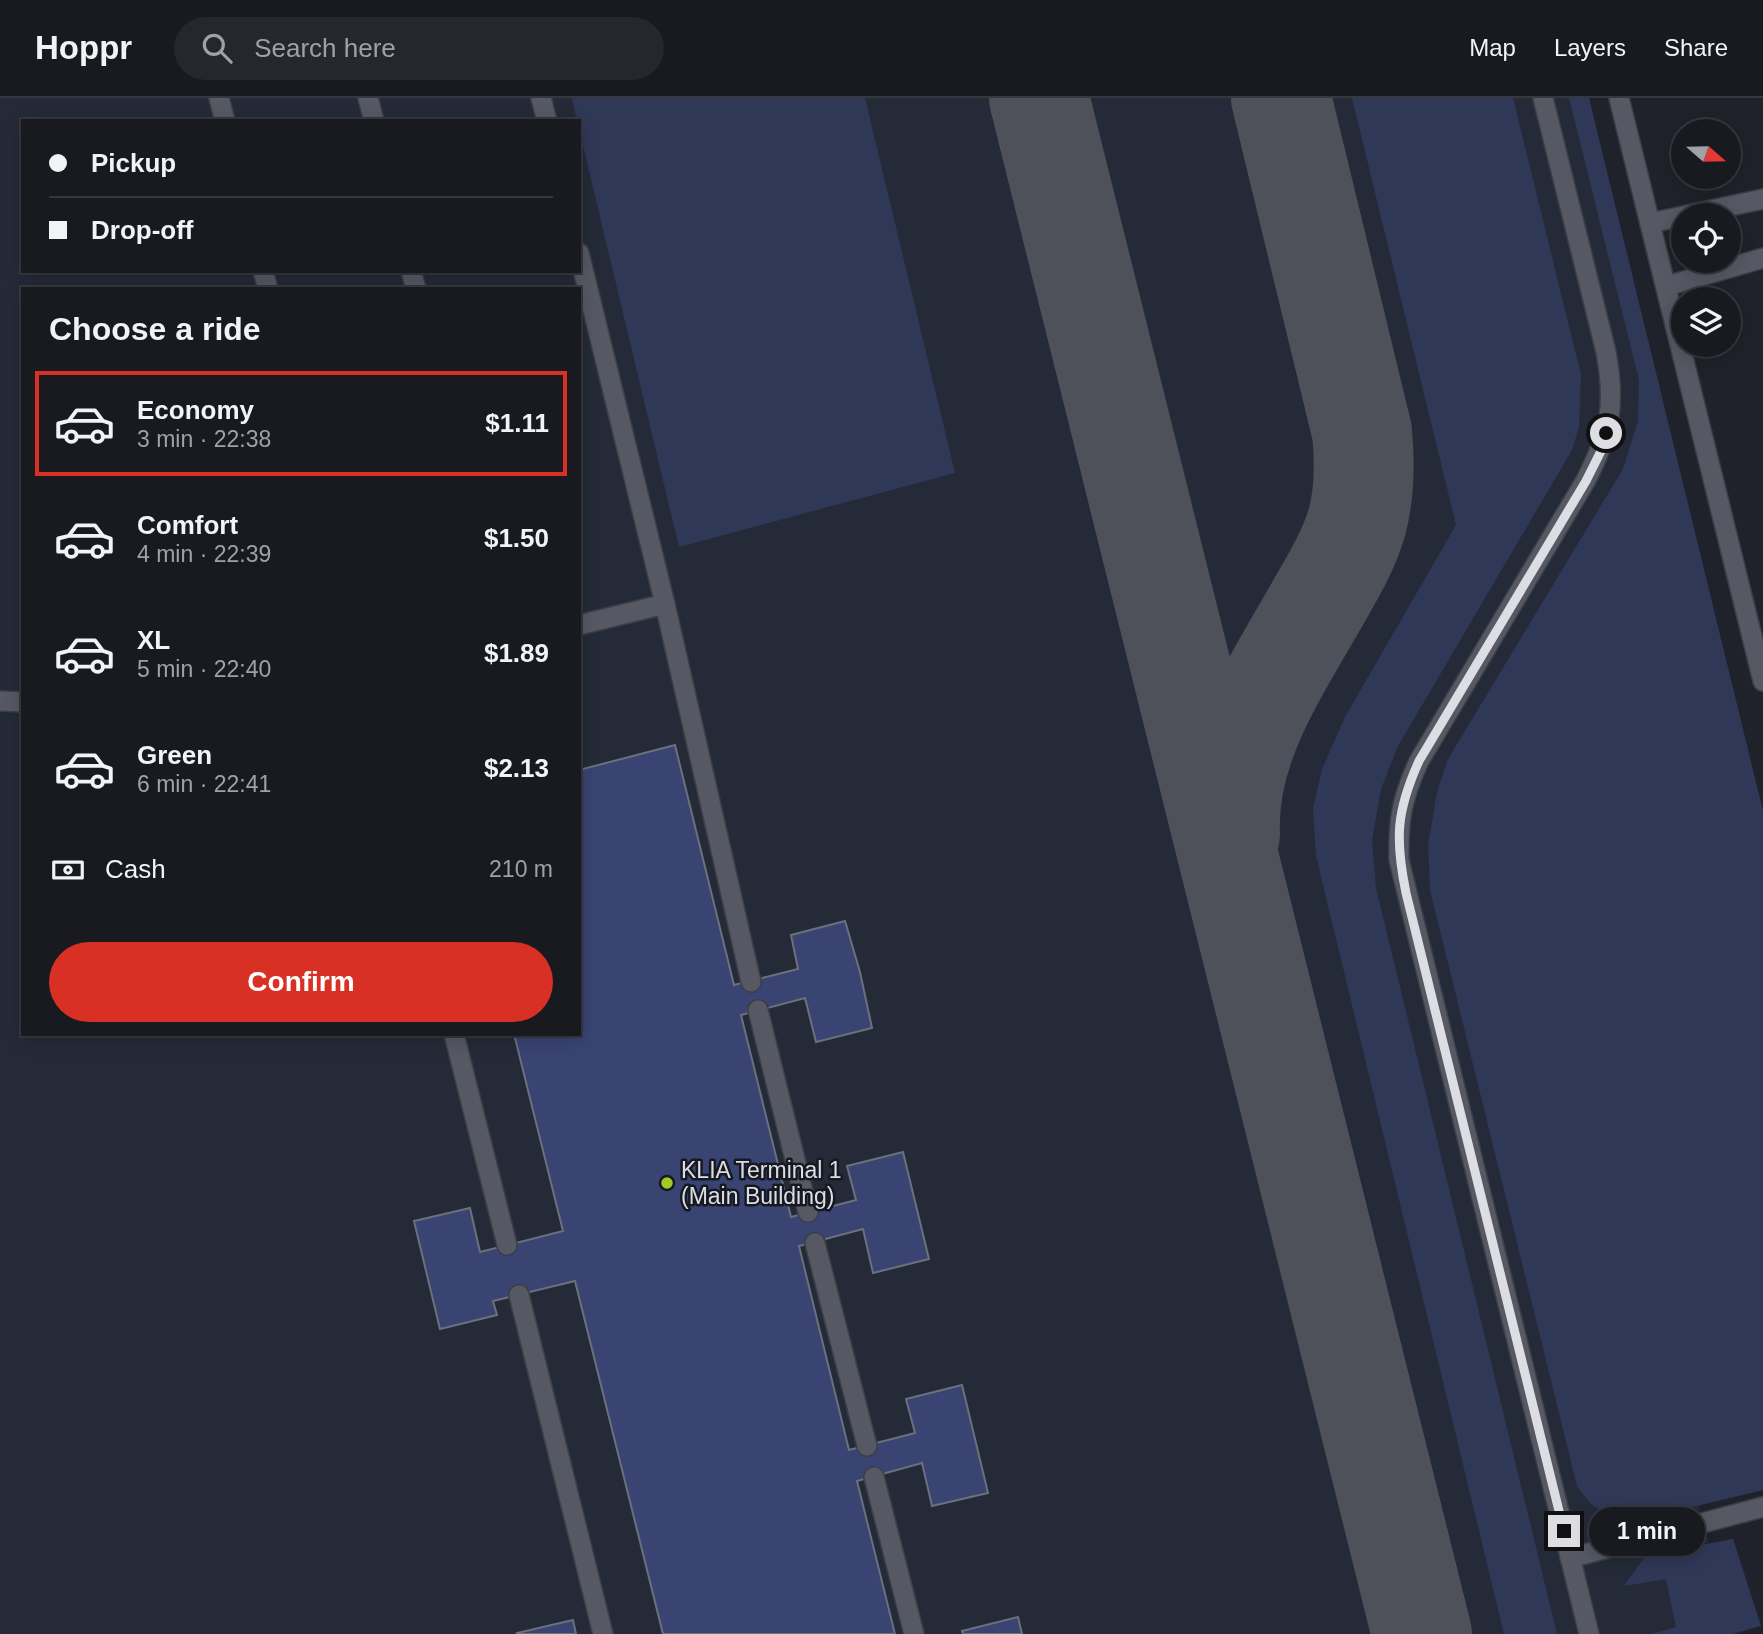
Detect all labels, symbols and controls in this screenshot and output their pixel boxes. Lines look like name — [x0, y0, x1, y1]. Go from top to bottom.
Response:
search box — [174, 17, 664, 80]
text: Hoppr — [35, 29, 132, 66]
icon: search — [198, 29, 236, 67]
text: Search here — [254, 33, 396, 63]
text: Map — [1469, 34, 1516, 61]
text: Layers — [1554, 34, 1626, 61]
text: Share — [1664, 34, 1728, 61]
north arrow — [1671, 119, 1741, 189]
map controls — [1671, 119, 1741, 357]
text: Pickup — [91, 148, 176, 178]
button: locate — [1671, 203, 1741, 273]
text: Drop-off — [91, 215, 194, 245]
button: layers — [1671, 287, 1741, 357]
text: Choose a ride — [49, 311, 261, 347]
icon: car — [53, 392, 116, 455]
text: Economy — [137, 395, 254, 425]
text: $1.11 — [485, 408, 549, 438]
route start — [1590, 417, 1622, 449]
text: 3 min · 22:38 — [137, 426, 271, 452]
icon: car — [53, 507, 116, 570]
text: Comfort — [137, 510, 238, 540]
text: $1.50 — [484, 523, 549, 553]
text: 4 min · 22:39 — [137, 541, 271, 567]
icon: car — [53, 622, 116, 685]
text: XL — [137, 625, 170, 655]
text: $1.89 — [484, 638, 549, 668]
text: 5 min · 22:40 — [137, 656, 271, 682]
icon: car — [53, 737, 116, 800]
text: Green — [137, 740, 212, 770]
text: $2.13 — [484, 753, 549, 783]
text: 6 min · 22:41 — [137, 771, 271, 797]
icon: cash — [49, 851, 87, 889]
text: Cash — [105, 854, 166, 884]
text: 210 m — [489, 856, 553, 882]
button: Confirm — [49, 942, 553, 1022]
place label: KLIA Terminal 1 (Main Building) — [681, 1157, 842, 1209]
marker: KLIA Terminal 1 (Main Building) — [659, 1175, 675, 1191]
callout: 1 min — [1588, 1506, 1704, 1556]
route end — [1548, 1515, 1580, 1547]
text: 1 min — [1617, 1518, 1677, 1544]

